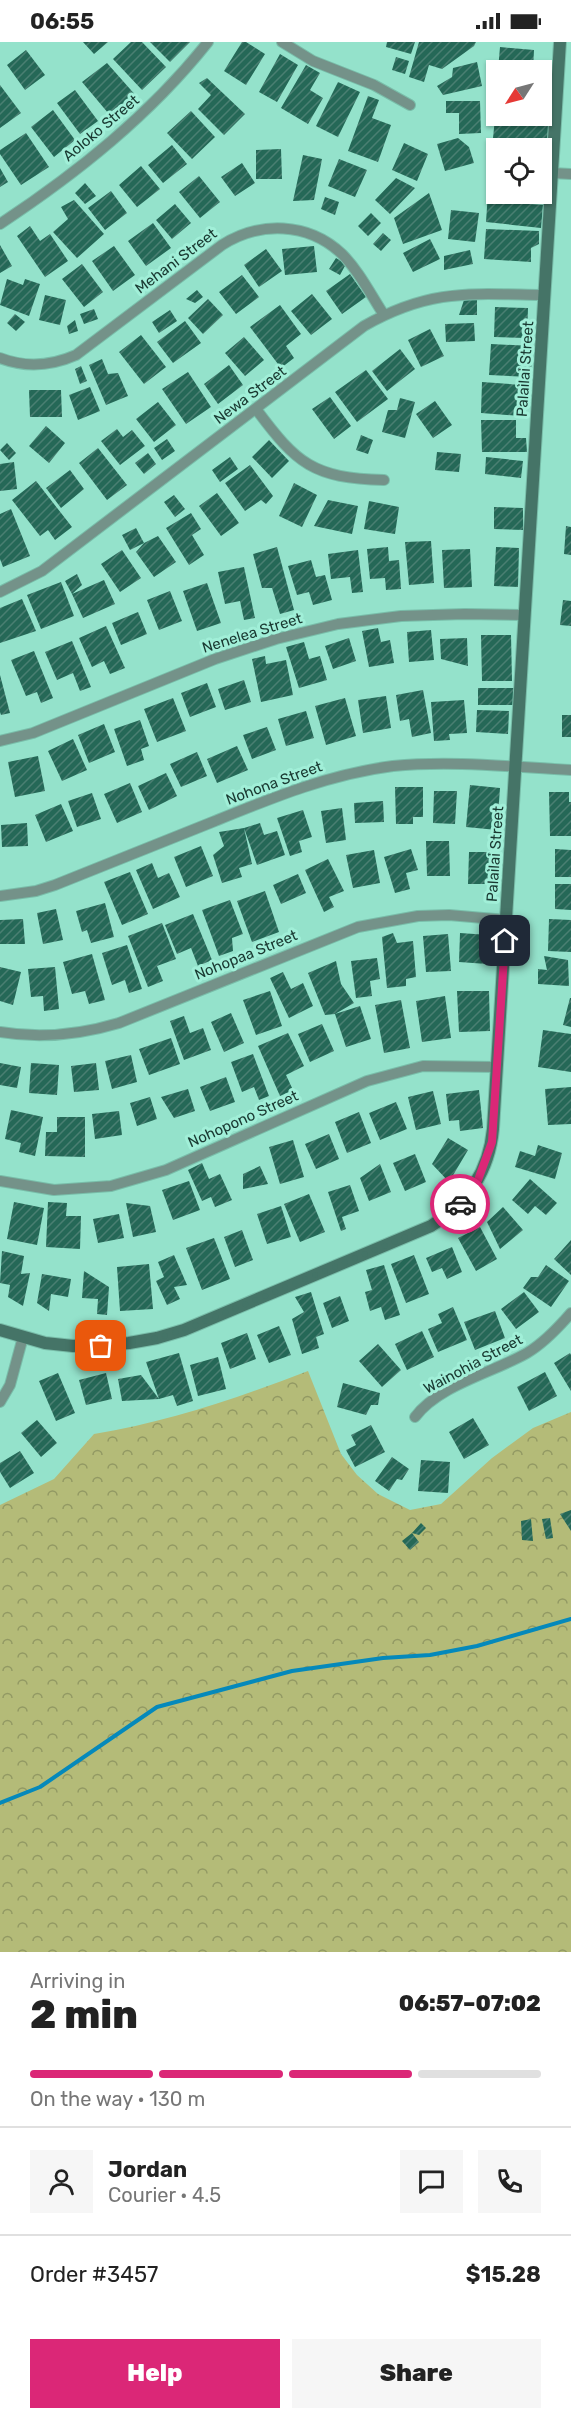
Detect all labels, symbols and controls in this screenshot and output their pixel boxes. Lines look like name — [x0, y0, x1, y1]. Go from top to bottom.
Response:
text: 06:55 — [30, 8, 94, 35]
north arrow — [486, 60, 552, 126]
map controls — [486, 60, 552, 204]
street label: Aoloko Street — [59, 91, 143, 165]
button: locate — [486, 138, 552, 204]
street label: Mehani Street — [132, 224, 220, 298]
street label: Palailai Street — [513, 320, 537, 417]
street label: Newa Street — [210, 362, 290, 428]
street label: Nenelea Street — [200, 609, 304, 657]
street label: Nohona Street — [223, 757, 325, 809]
street label: Palailai Street — [483, 805, 507, 902]
pin — [479, 915, 530, 966]
icon: home — [488, 924, 521, 957]
street label: Nohopaa Street — [192, 926, 300, 984]
street label: Nohopono Street — [185, 1087, 301, 1151]
courier — [430, 1174, 490, 1234]
icon: car — [444, 1188, 477, 1221]
pin — [75, 1320, 126, 1371]
icon: bag — [84, 1329, 117, 1362]
street label: Wainohia Street — [420, 1330, 526, 1398]
text: Arriving in — [30, 1969, 125, 1993]
text: 06:57–07:02 — [399, 1990, 541, 2017]
text: 2 min — [30, 1992, 138, 2038]
text: On the way · 130 m — [30, 2087, 205, 2111]
button: person — [30, 2150, 93, 2213]
button: chat — [400, 2150, 463, 2213]
button: phone — [478, 2150, 541, 2213]
text: Jordan — [108, 2156, 187, 2183]
text: Courier · 4.5 — [108, 2183, 221, 2207]
text: Order #3457 — [30, 2261, 158, 2288]
text: $15.28 — [466, 2261, 541, 2288]
button: Help — [30, 2339, 280, 2408]
button: Share — [292, 2339, 541, 2408]

